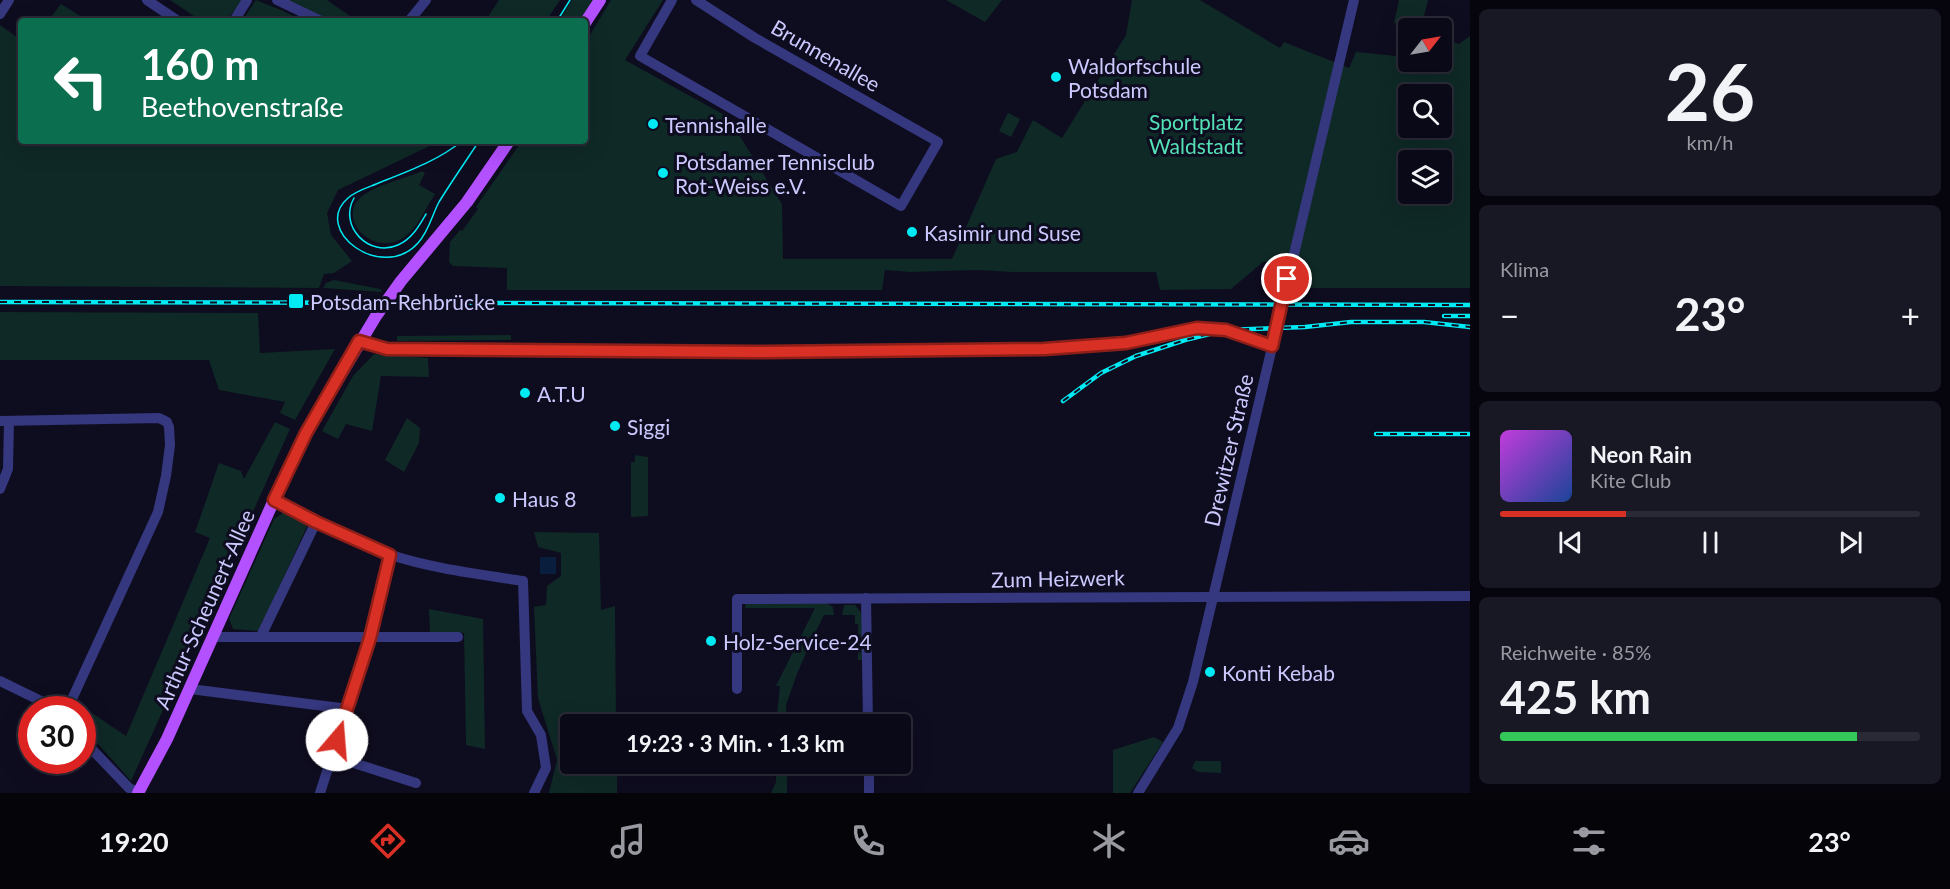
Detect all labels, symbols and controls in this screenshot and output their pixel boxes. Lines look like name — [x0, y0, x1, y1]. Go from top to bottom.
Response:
street label: Brunnenallee — [767, 14, 885, 96]
north arrow — [1398, 18, 1452, 72]
map controls — [1398, 18, 1452, 204]
text: 160 m — [141, 39, 259, 89]
icon: left — [42, 42, 120, 120]
text: 26 — [1665, 44, 1755, 138]
place label: Waldorfschule Potsdam — [1068, 53, 1201, 102]
marker: Waldorfschule Potsdam — [1049, 70, 1063, 84]
button: search — [1398, 84, 1452, 138]
text: Beethovenstraße — [141, 90, 344, 123]
park label: Sportplatz Waldstadt — [1149, 109, 1243, 158]
place label: Tennishalle — [665, 112, 767, 137]
marker: Tennishalle — [646, 117, 660, 131]
text: km/h — [1687, 130, 1733, 154]
place label: Potsdamer Tennisclub Rot-Weiss e.V. — [675, 149, 875, 198]
button: layers — [1398, 150, 1452, 204]
marker: Potsdamer Tennisclub Rot-Weiss e.V. — [656, 166, 670, 180]
place label: Kasimir und Suse — [924, 220, 1081, 245]
marker: Kasimir und Suse — [905, 225, 919, 239]
pin — [1261, 253, 1312, 304]
text: Klima — [1500, 257, 1549, 281]
icon: arrive — [1270, 262, 1303, 295]
text: 23° — [1675, 287, 1745, 341]
place label: Potsdam-Rehbrücke — [310, 289, 495, 314]
marker: Potsdam-Rehbrücke — [287, 292, 305, 310]
text: − — [1500, 295, 1519, 335]
text: + — [1901, 295, 1920, 335]
street label: Drewitzer Straße — [1198, 371, 1258, 529]
place label: A.T.U — [537, 381, 586, 406]
marker: A.T.U — [518, 386, 532, 400]
place label: Siggi — [627, 414, 670, 439]
marker: Siggi — [608, 419, 622, 433]
text: Neon Rain — [1590, 441, 1692, 468]
text: Kite Club — [1590, 468, 1671, 492]
place label: Haus 8 — [512, 486, 577, 511]
marker: Haus 8 — [493, 491, 507, 505]
street label: Arthur-Scheunert-Allee — [149, 505, 259, 713]
icon: previous — [1554, 526, 1587, 559]
icon: pause — [1694, 526, 1727, 559]
icon: next — [1834, 526, 1867, 559]
street label: Zum Heizwerk — [991, 564, 1125, 592]
place label: Holz-Service-24 — [723, 629, 872, 654]
marker: Holz-Service-24 — [704, 634, 718, 648]
text: Reichweite · 85% — [1500, 640, 1651, 664]
place label: Konti Kebab — [1222, 660, 1335, 685]
marker: Konti Kebab — [1203, 665, 1217, 679]
text: 425 km — [1500, 670, 1651, 724]
speed limit sign: 30 — [18, 696, 96, 774]
position arrow — [305, 708, 369, 772]
text: 19:23 · 3 Min. · 1.3 km — [626, 730, 845, 757]
icon: directions — [367, 820, 409, 862]
icon: music — [607, 820, 649, 862]
icon: phone — [847, 820, 889, 862]
icon: climate — [1088, 820, 1130, 862]
icon: car — [1328, 820, 1370, 862]
icon: filters — [1568, 820, 1610, 862]
text: 19:20 — [99, 825, 169, 858]
text: 23° — [1808, 825, 1851, 858]

